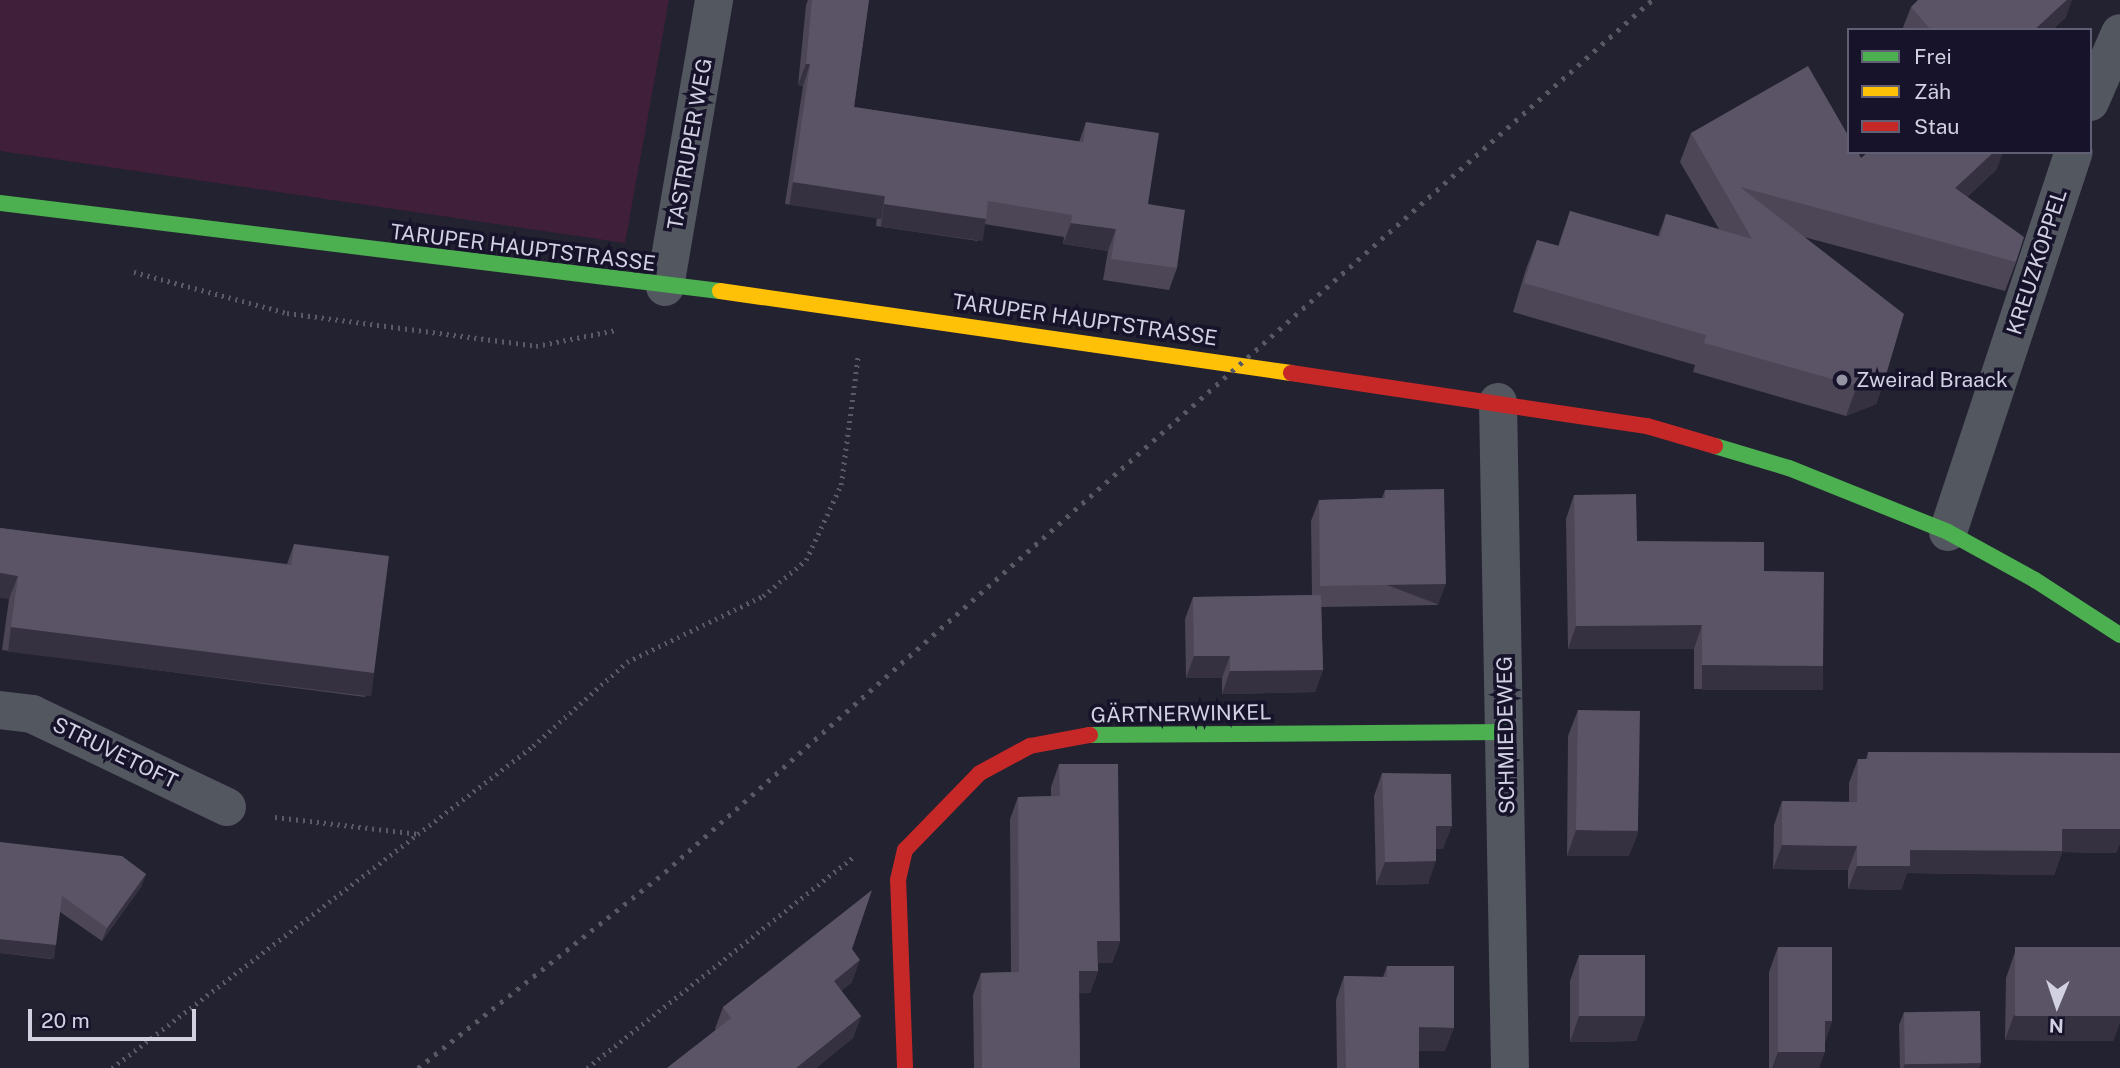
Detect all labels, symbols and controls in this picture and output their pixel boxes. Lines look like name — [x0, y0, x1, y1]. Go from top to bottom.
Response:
legend — [1847, 28, 2092, 154]
text: Frei — [1914, 44, 1952, 69]
street label: TASTRUPER WEG — [662, 56, 718, 232]
text: Zäh — [1914, 79, 1951, 104]
text: Stau — [1914, 114, 1960, 139]
street label: KREUZKOPPEL — [2002, 186, 2072, 338]
street label: TARUPER HAUPTSTRASSE — [389, 219, 657, 277]
street label: TARUPER HAUPTSTRASSE — [951, 289, 1219, 351]
place label: Zweirad Braack — [1856, 367, 2008, 393]
marker: Zweirad Braack — [1834, 372, 1850, 388]
street label: SCHMIEDEWEG — [1492, 656, 1520, 814]
street label: GÄRTNERWINKEL — [1090, 700, 1272, 728]
street label: STRUVETOFT — [49, 712, 181, 794]
north arrow — [2022, 970, 2092, 1040]
scale bar — [32, 995, 200, 1038]
text: 20 m — [41, 1008, 90, 1033]
text: N — [2048, 1015, 2064, 1037]

